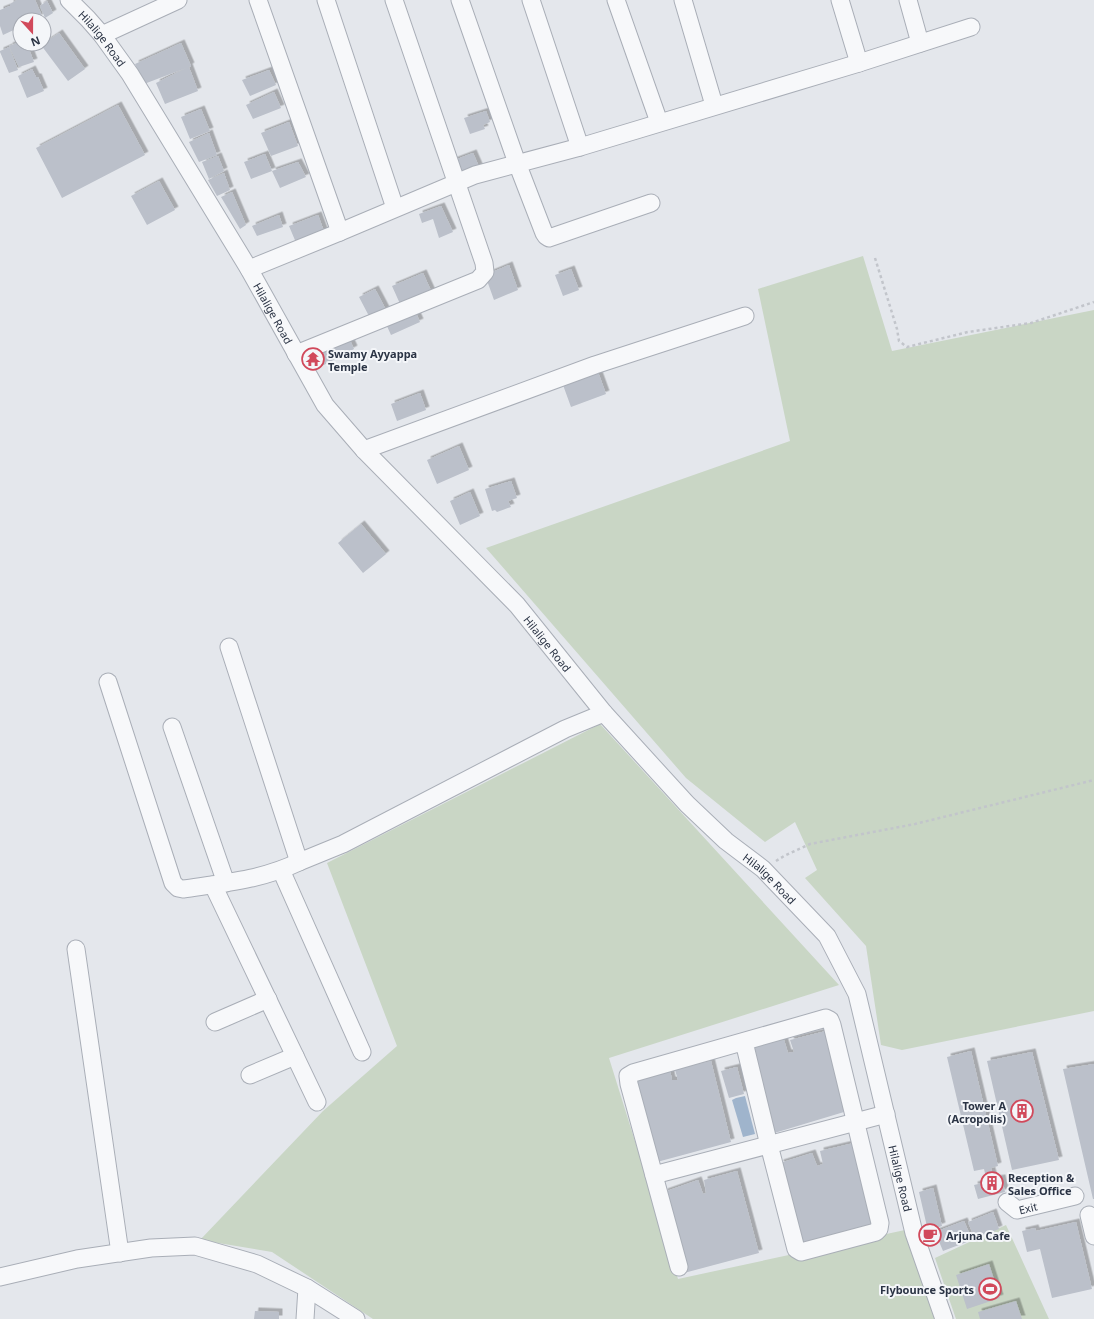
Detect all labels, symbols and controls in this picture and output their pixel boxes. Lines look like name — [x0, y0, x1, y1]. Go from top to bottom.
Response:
street label: Hilalige Road — [76, 7, 130, 69]
north arrow — [12, 12, 52, 52]
text: N — [29, 33, 43, 50]
street label: Hilalige Road — [250, 280, 297, 346]
temple icon: Swamy Ayyappa Temple — [300, 346, 326, 372]
place label: Swamy Ayyappa Temple — [328, 346, 417, 374]
street label: Hilalige Road — [521, 612, 575, 675]
street label: Hilalige Road — [740, 849, 800, 907]
place label: Tower A (Acropolis) — [948, 1098, 1006, 1126]
building icon: Tower A (Acropolis) — [1009, 1098, 1035, 1124]
street label: Hilalige Road — [886, 1143, 916, 1213]
building icon: Reception & Sales Office — [979, 1170, 1005, 1196]
place label: Reception & Sales Office — [1008, 1170, 1075, 1198]
street label: Exit — [1017, 1198, 1039, 1217]
cafe icon: Arjuna Cafe — [917, 1222, 943, 1248]
place label: Arjuna Cafe — [946, 1228, 1010, 1243]
sports icon: Flybounce Sports — [977, 1276, 1003, 1302]
place label: Flybounce Sports — [880, 1282, 974, 1297]

